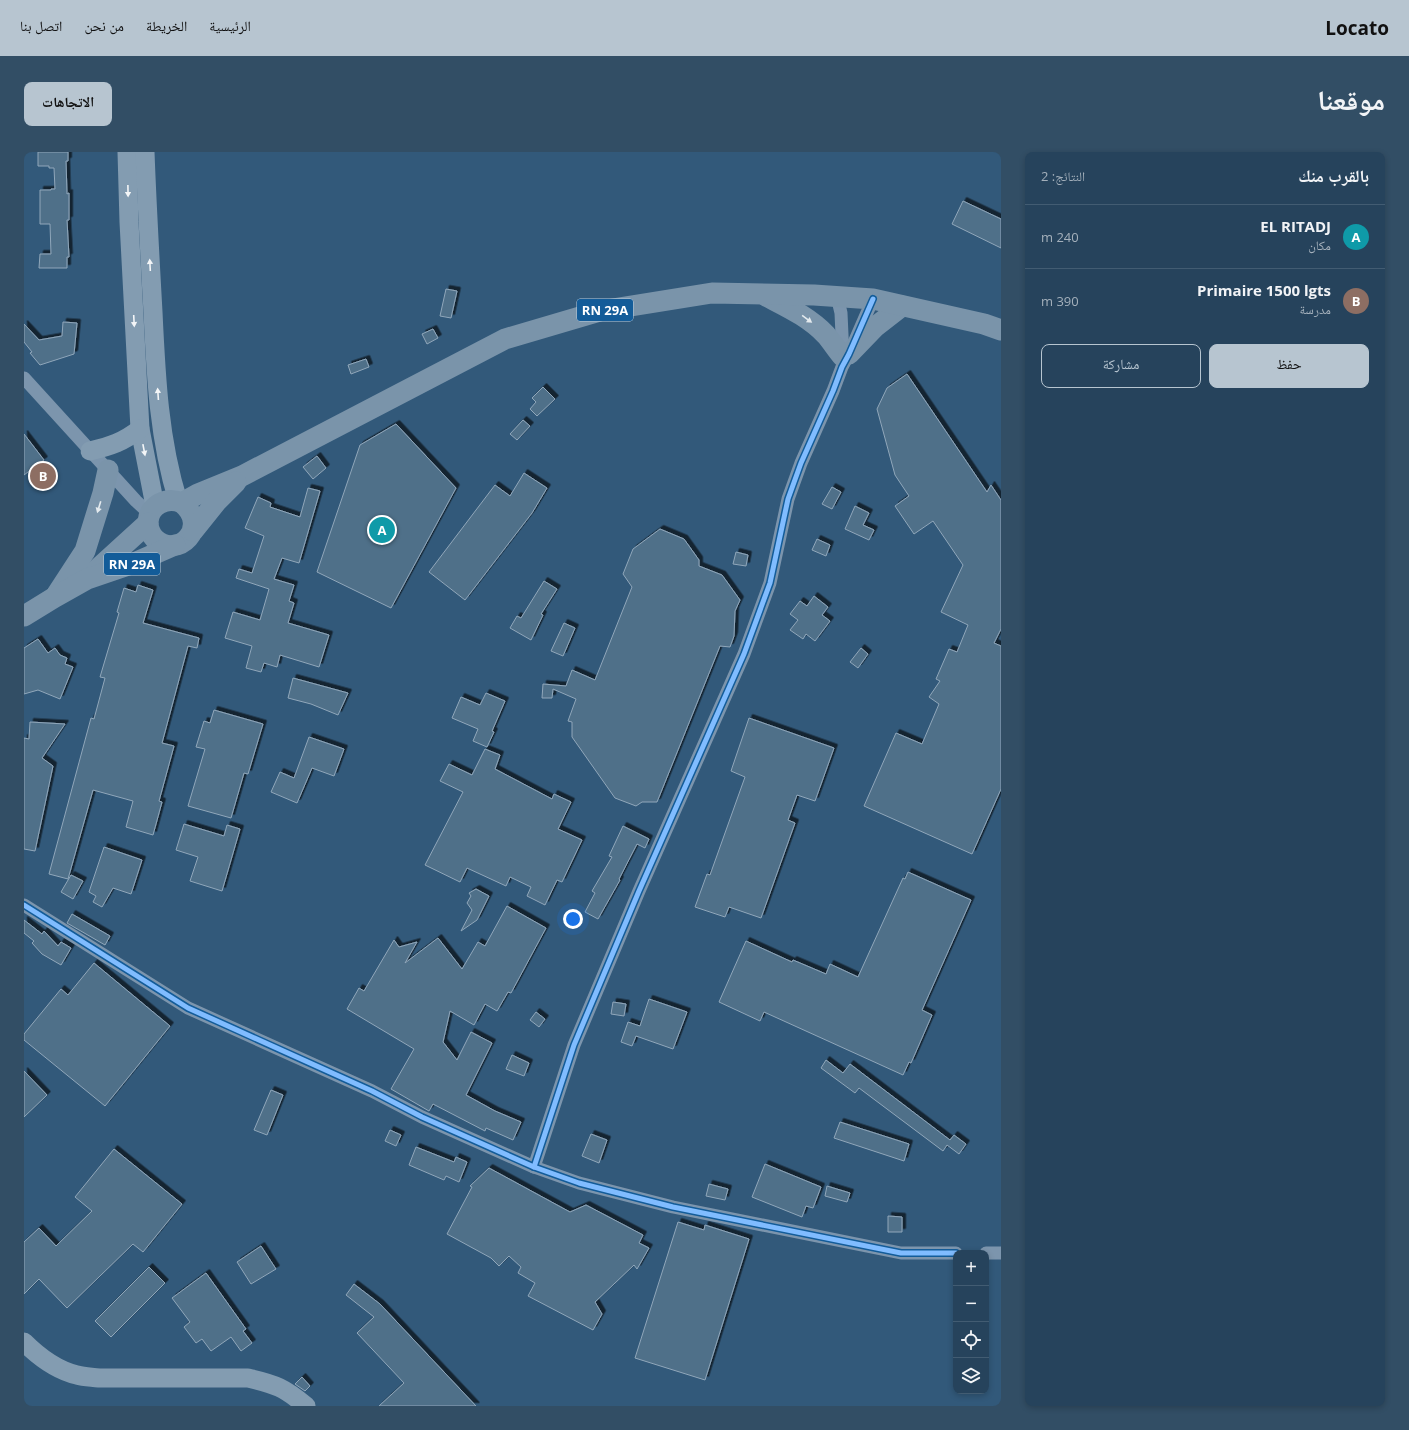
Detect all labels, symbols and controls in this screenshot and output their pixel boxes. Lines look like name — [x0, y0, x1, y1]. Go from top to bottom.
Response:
text: Locato — [1325, 15, 1389, 41]
text: اتصل بنا — [20, 16, 62, 35]
text: من نحن — [84, 16, 124, 35]
text: الخريطة — [146, 16, 187, 35]
text: الرئيسية — [209, 16, 251, 35]
text: موقعنا — [1317, 80, 1385, 118]
button: الاتجاهات — [24, 82, 112, 126]
text: بالقرب منك — [1298, 164, 1369, 187]
text: النتائج: 2 — [1041, 167, 1085, 185]
one-way arrow — [125, 185, 131, 198]
text: EL RITADJ — [1260, 216, 1331, 236]
text: 240 m — [1041, 228, 1079, 246]
text: A — [1352, 228, 1361, 246]
text: مكان — [1308, 236, 1331, 254]
one-way arrow — [147, 259, 154, 271]
text: Primaire 1500 lgts — [1197, 280, 1331, 300]
text: 390 m — [1041, 292, 1079, 310]
text: B — [1352, 292, 1360, 310]
road number: RN 29A — [577, 299, 633, 321]
text: مدرسة — [1299, 300, 1331, 318]
one-way arrow — [131, 315, 138, 327]
one-way arrow — [801, 315, 812, 323]
button: مشاركة — [1041, 344, 1201, 388]
button: حفظ — [1209, 344, 1369, 388]
one-way arrow — [154, 388, 161, 400]
one-way arrow — [142, 444, 148, 456]
pin: B — [30, 461, 56, 491]
one-way arrow — [95, 502, 101, 514]
pin: A — [369, 515, 395, 545]
road number: RN 29A — [104, 553, 160, 575]
your location — [563, 909, 583, 929]
map controls — [953, 1250, 989, 1394]
button: + — [953, 1250, 989, 1286]
button: − — [953, 1286, 989, 1322]
button: locate — [953, 1322, 989, 1358]
button: layers — [953, 1358, 989, 1394]

